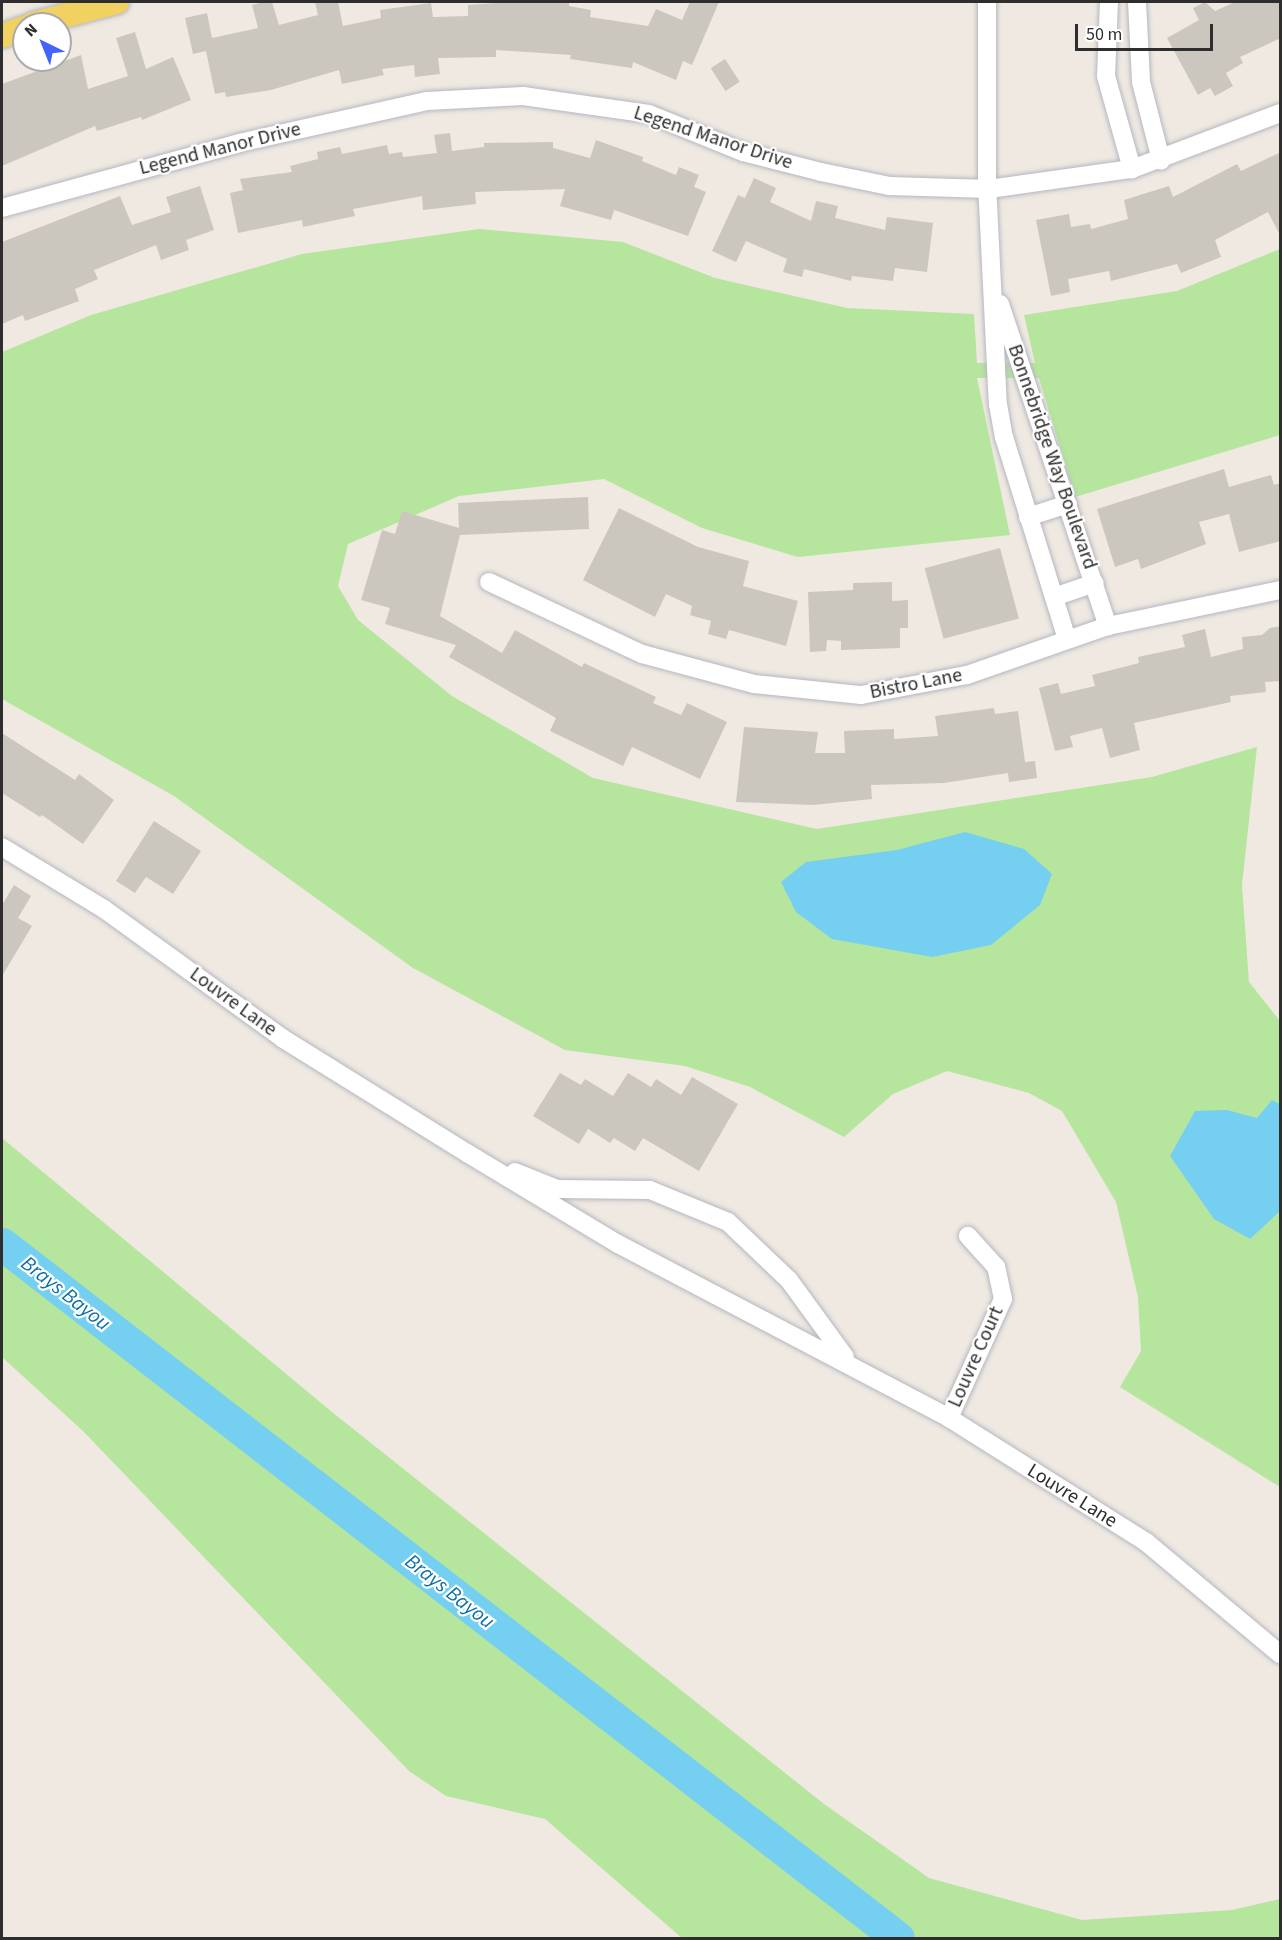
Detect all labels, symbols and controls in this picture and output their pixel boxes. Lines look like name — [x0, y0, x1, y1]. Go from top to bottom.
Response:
north arrow — [12, 12, 72, 72]
scale bar — [1078, 12, 1216, 50]
text: N — [20, 19, 42, 42]
text: 50 m — [1086, 22, 1122, 47]
street label: Legend Manor Drive — [631, 101, 795, 175]
street label: Legend Manor Drive — [137, 117, 303, 181]
street label: Bonnebridge Way Boulevard — [1002, 341, 1102, 573]
street label: Bistro Lane — [868, 663, 964, 705]
street label: Louvre Lane — [185, 962, 281, 1042]
water label: Brays Bayou — [16, 1250, 116, 1336]
street label: Louvre Court — [943, 1303, 1009, 1411]
street label: Louvre Lane — [1022, 1459, 1122, 1533]
water label: Brays Bayou — [400, 1548, 500, 1634]

